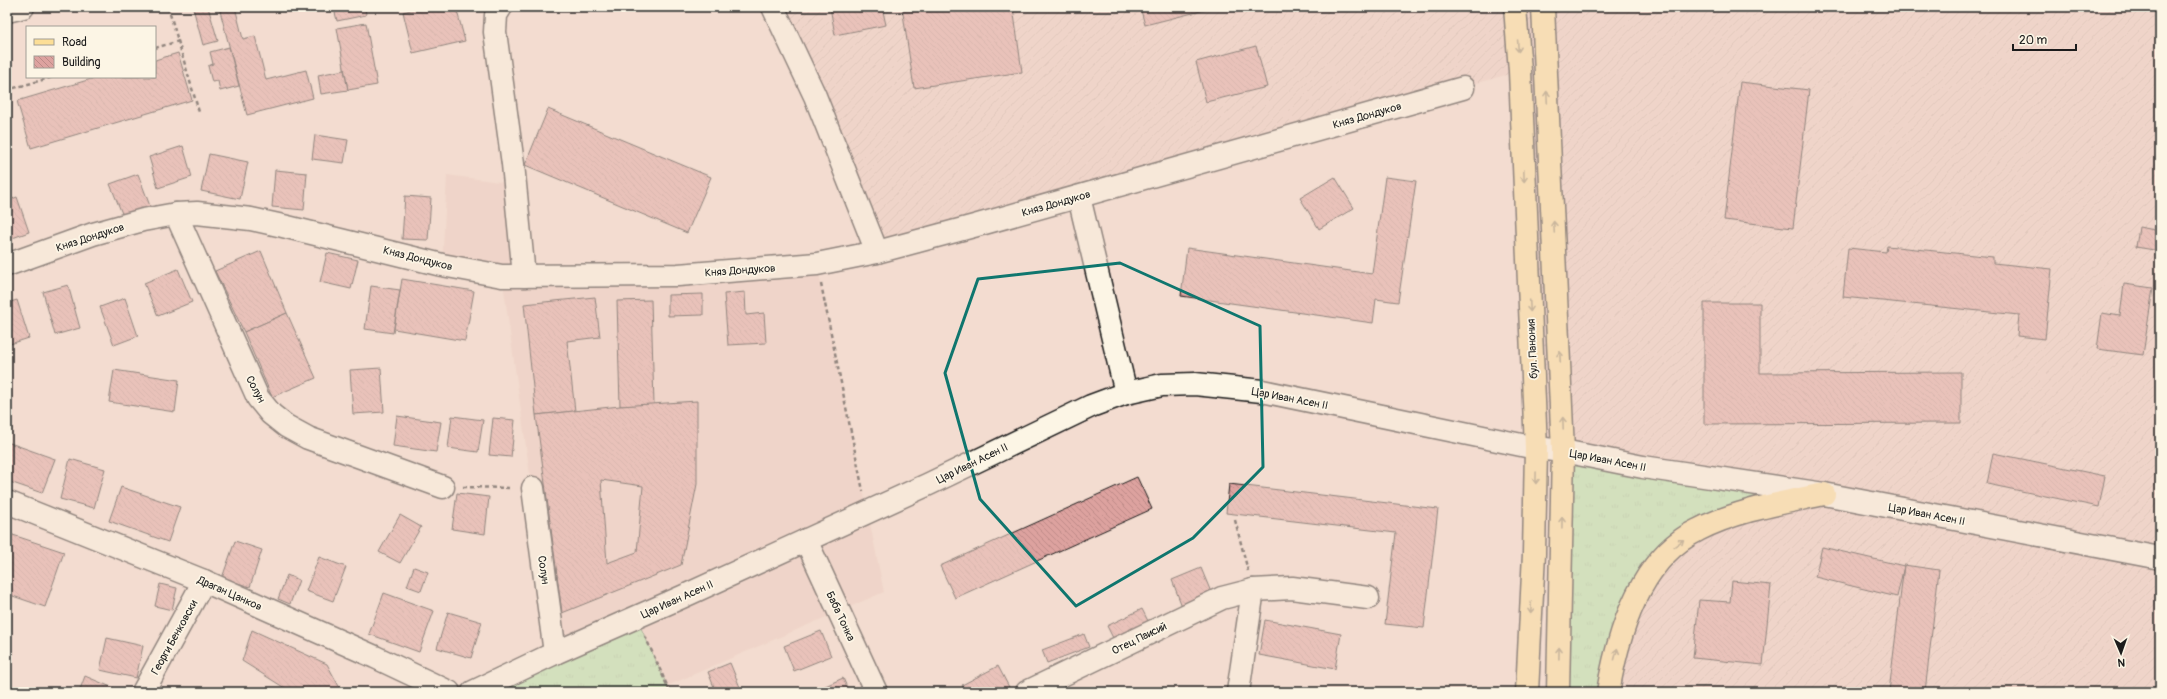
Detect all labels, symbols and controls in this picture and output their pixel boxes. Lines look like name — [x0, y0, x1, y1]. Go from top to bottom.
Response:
legend — [26, 26, 156, 78]
scale bar — [2013, 26, 2076, 52]
text: 20 m — [2019, 33, 2048, 48]
text: Road — [62, 35, 87, 50]
one-way arrow — [1515, 39, 1522, 52]
text: Building — [62, 55, 101, 70]
one-way arrow — [1544, 91, 1551, 104]
street label: Княз Дондуков — [1331, 99, 1403, 132]
one-way arrow — [1521, 169, 1528, 182]
street label: Княз Дондуков — [1020, 187, 1092, 220]
street label: Княз Дондуков — [54, 220, 126, 255]
one-way arrow — [1550, 221, 1557, 234]
street label: Княз Дондуков — [382, 244, 454, 273]
street label: Княз Дондуков — [704, 262, 776, 279]
one-way arrow — [1527, 299, 1534, 312]
street label: бул. Панония — [1524, 319, 1541, 379]
one-way arrow — [1556, 351, 1563, 364]
street label: Солун — [243, 374, 268, 405]
street label: Цар Иван Асен II — [1251, 385, 1329, 412]
one-way arrow — [1559, 417, 1566, 430]
street label: Цар Иван Асен II — [934, 441, 1010, 486]
street label: Цар Иван Асен II — [1569, 447, 1647, 474]
one-way arrow — [1532, 471, 1539, 484]
street label: Цар Иван Асен II — [1888, 501, 1966, 528]
one-way arrow — [1558, 517, 1566, 530]
one-way arrow — [1673, 539, 1684, 547]
street label: Солун — [535, 555, 552, 585]
street label: Драган Цанков — [195, 573, 264, 613]
street label: Цар Иван Асен II — [639, 578, 715, 621]
street label: Баба Тонка — [823, 589, 858, 643]
street label: Георги Бенковски — [149, 597, 200, 677]
one-way arrow — [1528, 601, 1535, 614]
street label: Отец Паисий — [1110, 620, 1169, 657]
north arrow — [2101, 633, 2141, 673]
one-way arrow — [1555, 647, 1563, 660]
one-way arrow — [1613, 648, 1620, 661]
text: N — [2117, 656, 2125, 669]

